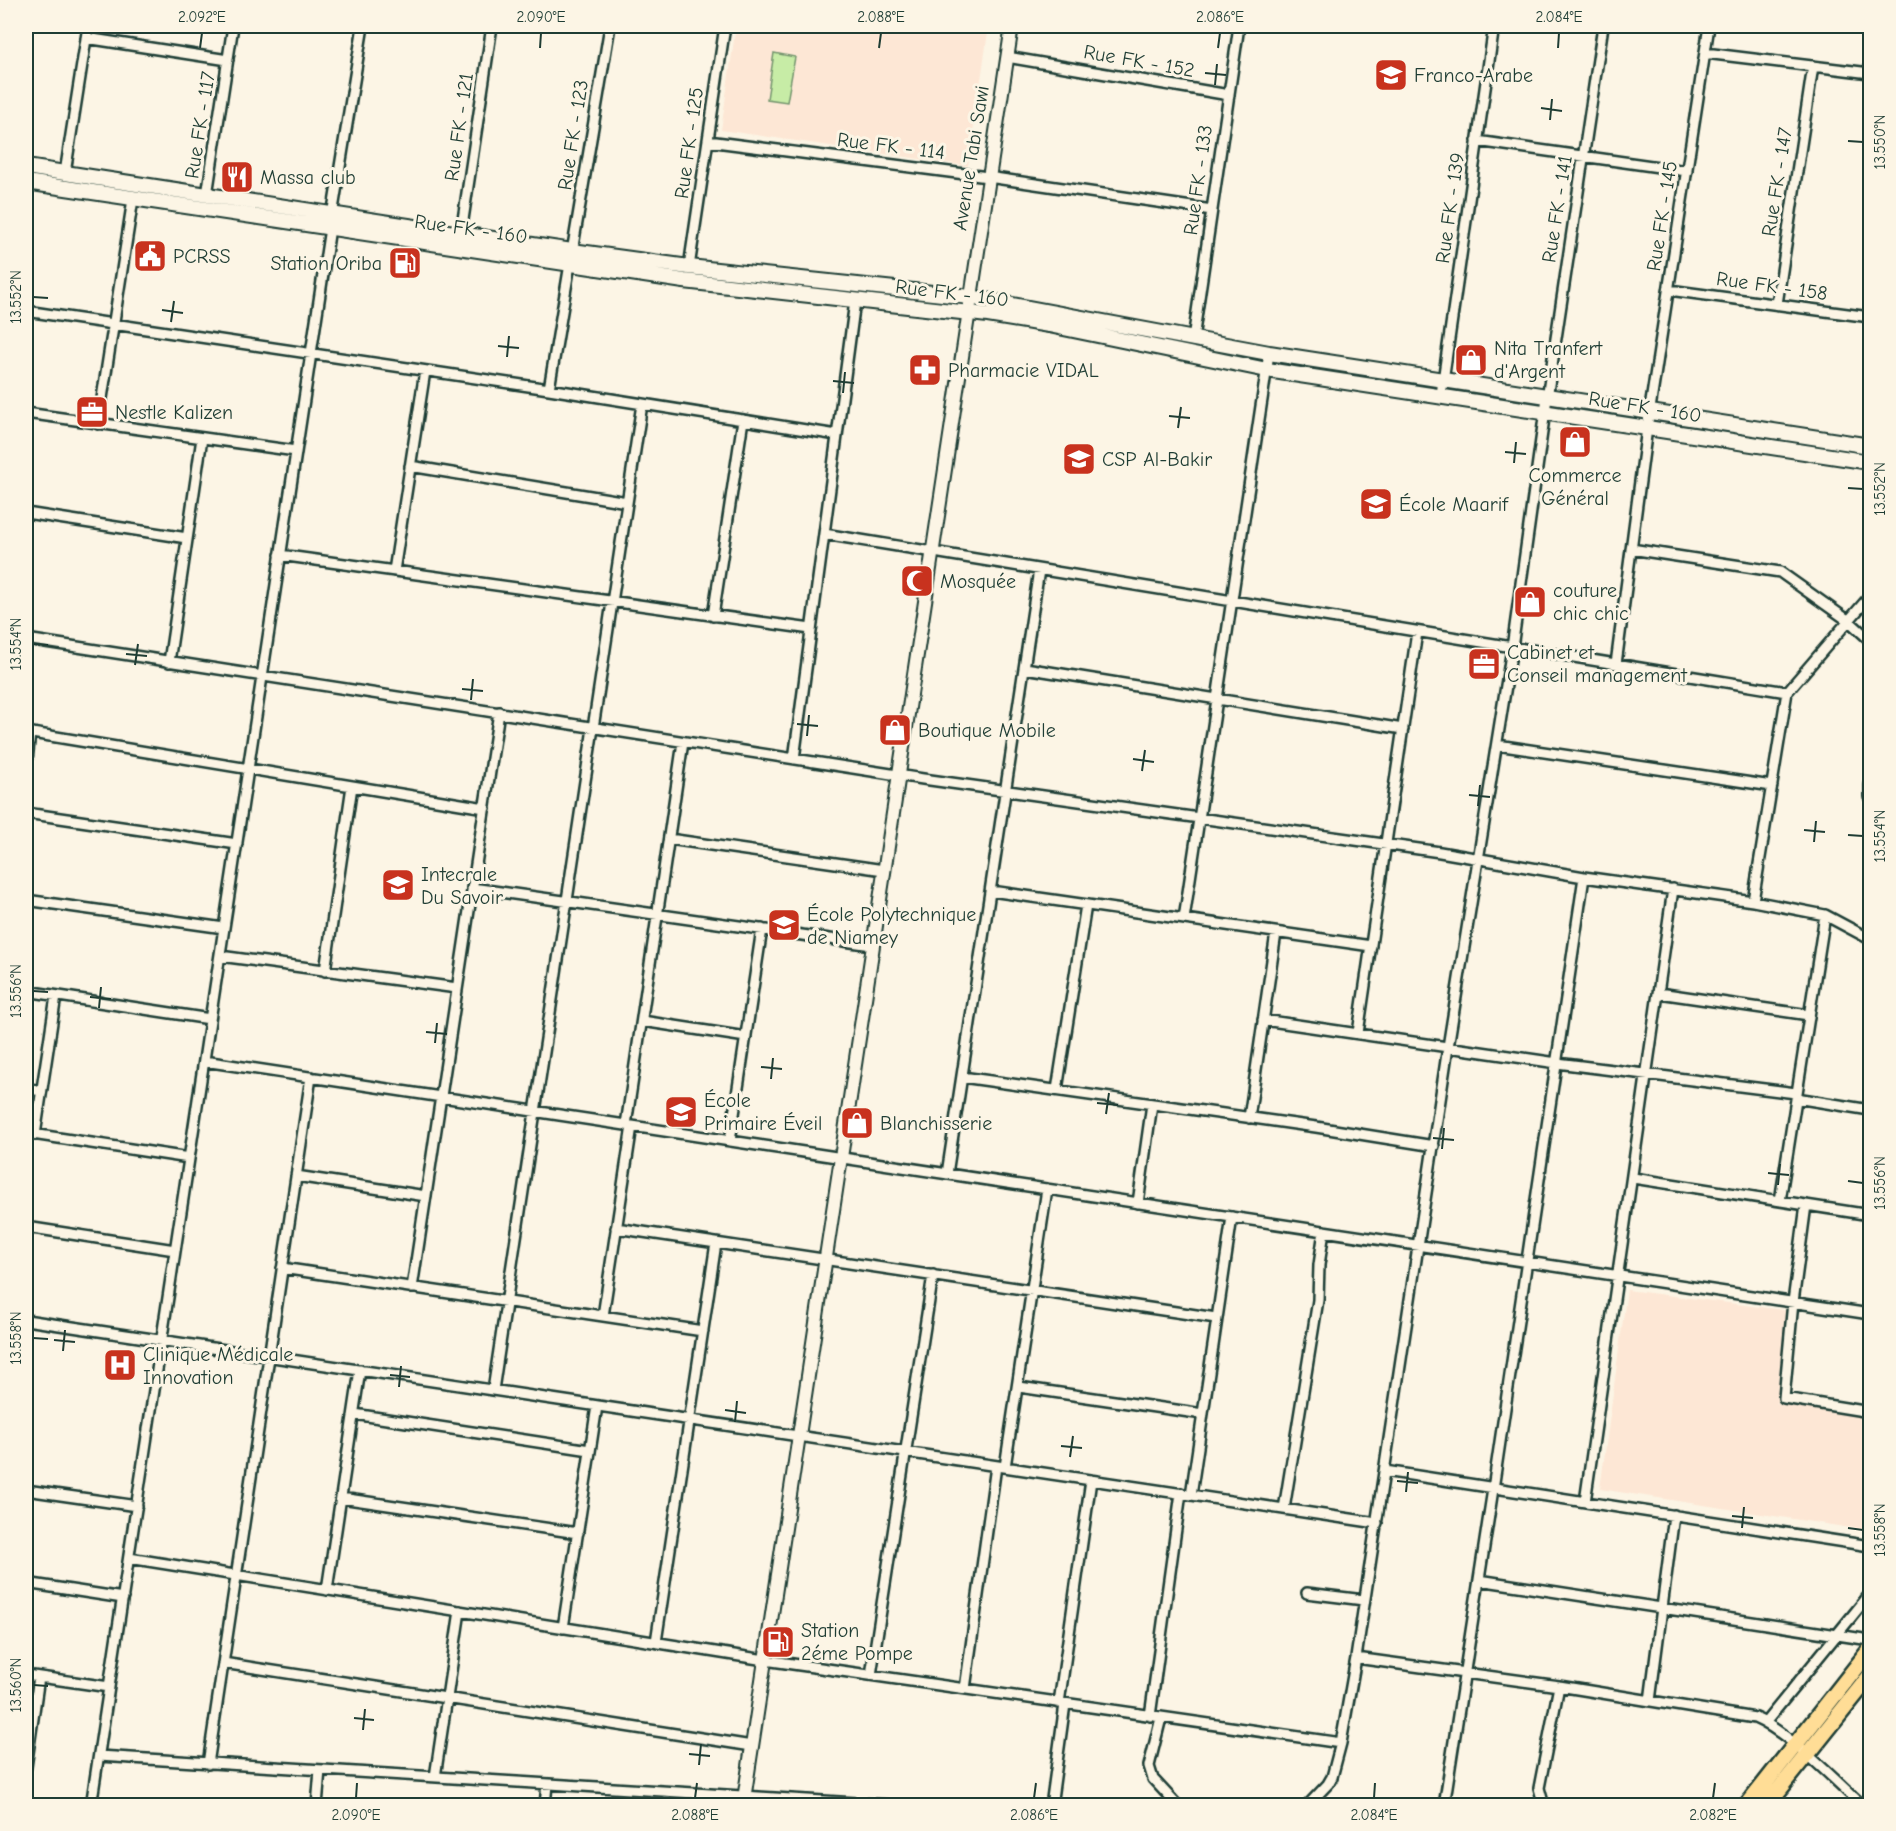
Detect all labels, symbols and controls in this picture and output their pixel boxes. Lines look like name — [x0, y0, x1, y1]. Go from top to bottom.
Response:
text: 2.092°E — [178, 8, 226, 26]
text: 2.090°E — [516, 8, 566, 26]
text: 2.088°E — [857, 8, 905, 26]
text: 2.086°E — [1196, 8, 1244, 26]
text: 2.084°E — [1535, 8, 1583, 26]
street label: Rue FK - 152 — [1082, 40, 1196, 82]
school or university icon: Franco-Arabe — [1373, 57, 1409, 93]
place label: Franco-Arabe — [1414, 64, 1533, 87]
street label: Rue FK - 117 — [180, 69, 220, 180]
street label: Rue FK - 121 — [440, 71, 478, 183]
street label: Rue FK - 123 — [553, 78, 593, 192]
street label: Avenue Tabi Sawi — [948, 84, 994, 232]
street label: Rue FK - 125 — [670, 86, 708, 200]
text: 13.550°N — [1871, 115, 1889, 169]
street label: Rue FK - 133 — [1179, 123, 1217, 237]
street label: Rue FK - 147 — [1757, 125, 1797, 238]
street label: Rue FK - 114 — [836, 128, 946, 164]
street label: Rue FK - 139 — [1431, 151, 1469, 265]
street label: Rue FK - 141 — [1537, 154, 1577, 264]
restaurant icon: Massa club — [219, 159, 255, 195]
street label: Rue FK - 145 — [1642, 159, 1682, 273]
place label: Massa club — [260, 166, 356, 189]
street label: Rue FK - 160 — [413, 210, 529, 248]
public building icon: PCRSS — [132, 238, 168, 274]
place label: PCRSS — [173, 245, 230, 268]
fuel station icon: Station Oriba — [387, 245, 423, 281]
place label: Station Oriba — [271, 252, 382, 275]
street label: Rue FK - 158 — [1715, 267, 1829, 305]
text: 13.552°N — [7, 270, 25, 324]
street label: Rue FK - 160 — [894, 275, 1010, 311]
place label: Nita Tranfert d'Argent — [1494, 337, 1603, 383]
shop icon: Nita Tranfert d'Argent — [1453, 342, 1489, 378]
pharmacy icon: Pharmacie VIDAL — [907, 352, 943, 388]
place label: Pharmacie VIDAL — [948, 359, 1099, 382]
street label: Rue FK - 160 — [1587, 387, 1703, 427]
office icon: Nestle Kalizen — [74, 394, 110, 430]
place label: Nestle Kalizen — [115, 401, 233, 424]
shop icon: Commerce Général — [1557, 424, 1593, 460]
school or university icon: CSP Al-Bakir — [1061, 441, 1097, 477]
place label: CSP Al-Bakir — [1102, 448, 1212, 471]
text: 13.552°N — [1871, 462, 1889, 516]
place label: Commerce Général — [1529, 464, 1621, 510]
school or university icon: École Maarif — [1358, 486, 1394, 522]
place label: École Maarif — [1399, 493, 1509, 516]
mosque icon: Mosquée — [899, 563, 935, 599]
place label: Mosquée — [940, 570, 1016, 593]
place label: couture chic chic — [1553, 579, 1629, 625]
shop icon: couture chic chic — [1512, 584, 1548, 620]
text: 13.554°N — [7, 618, 25, 670]
place label: Cabinet et Conseil management — [1507, 641, 1688, 687]
office icon: Cabinet et Conseil management — [1466, 646, 1502, 682]
shop icon: Boutique Mobile — [877, 712, 913, 748]
place label: Boutique Mobile — [918, 719, 1056, 742]
text: 13.554°N — [1871, 810, 1889, 862]
place label: Intecrale Du Savoir — [421, 863, 503, 909]
school or university icon: Intecrale Du Savoir — [380, 867, 416, 903]
place label: École Polytechnique de Niamey — [807, 903, 976, 949]
school or university icon: École Polytechnique de Niamey — [766, 907, 802, 943]
text: 13.556°N — [7, 964, 25, 1018]
place label: École Primaire Éveil — [704, 1089, 822, 1135]
school or university icon: École Primaire Éveil — [663, 1094, 699, 1130]
shop icon: Blanchisserie — [839, 1105, 875, 1141]
place label: Blanchisserie — [880, 1112, 992, 1135]
text: 13.556°N — [1871, 1156, 1889, 1210]
text: 13.558°N — [7, 1311, 25, 1365]
place label: Clinique Médicale Innovation — [143, 1343, 293, 1389]
hospital icon: Clinique Médicale Innovation — [102, 1347, 138, 1383]
text: 13.558°N — [1871, 1503, 1889, 1557]
place label: Station 2éme Pompe — [801, 1619, 913, 1665]
fuel station icon: Station 2éme Pompe — [760, 1624, 796, 1660]
text: 13.560°N — [7, 1658, 25, 1712]
text: 2.090°E — [331, 1806, 381, 1824]
text: 2.088°E — [671, 1806, 719, 1824]
text: 2.086°E — [1010, 1806, 1058, 1824]
text: 2.084°E — [1350, 1806, 1398, 1824]
text: 2.082°E — [1689, 1806, 1737, 1824]

